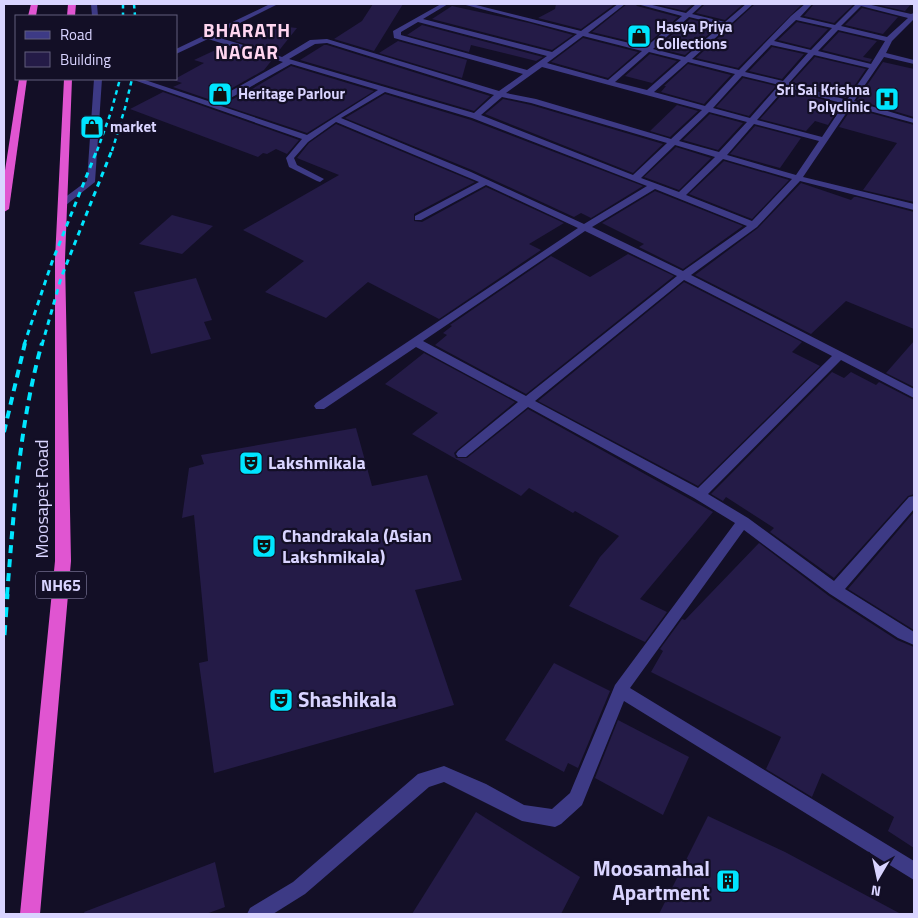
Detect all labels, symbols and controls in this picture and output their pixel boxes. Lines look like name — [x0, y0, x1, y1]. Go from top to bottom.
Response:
legend — [15, 15, 178, 80]
district label: BHARATH NAGAR — [203, 15, 291, 66]
place label: Hasya Priya Collections — [656, 15, 733, 55]
text: Road — [60, 23, 92, 46]
shop icon: Hasya Priya Collections — [626, 23, 652, 49]
text: Building — [60, 48, 111, 71]
place label: Sri Sai Krishna Polyclinic — [777, 78, 870, 118]
shop icon: Heritage Parlour — [207, 81, 233, 107]
place label: Heritage Parlour — [238, 82, 346, 105]
hospital icon: Sri Sai Krishna Polyclinic — [874, 86, 900, 112]
shop icon: market — [79, 114, 105, 140]
place label: market — [110, 115, 157, 138]
street label: Moosapet Road — [28, 439, 55, 559]
place label: Lakshmikala — [268, 449, 366, 476]
theatre icon: Lakshmikala — [238, 450, 264, 476]
place label: Chandrakala (Asian Lakshmikala) — [282, 522, 432, 570]
theatre icon: Chandrakala (Asian Lakshmikala) — [251, 533, 277, 559]
road number: NH65 — [36, 572, 86, 598]
place label: Shashikala — [298, 683, 397, 715]
theatre icon: Shashikala — [268, 687, 294, 713]
place label: Moosamahal Apartment — [593, 852, 710, 908]
north arrow — [853, 853, 903, 903]
building icon: Moosamahal Apartment — [715, 868, 741, 894]
text: N — [869, 880, 882, 902]

